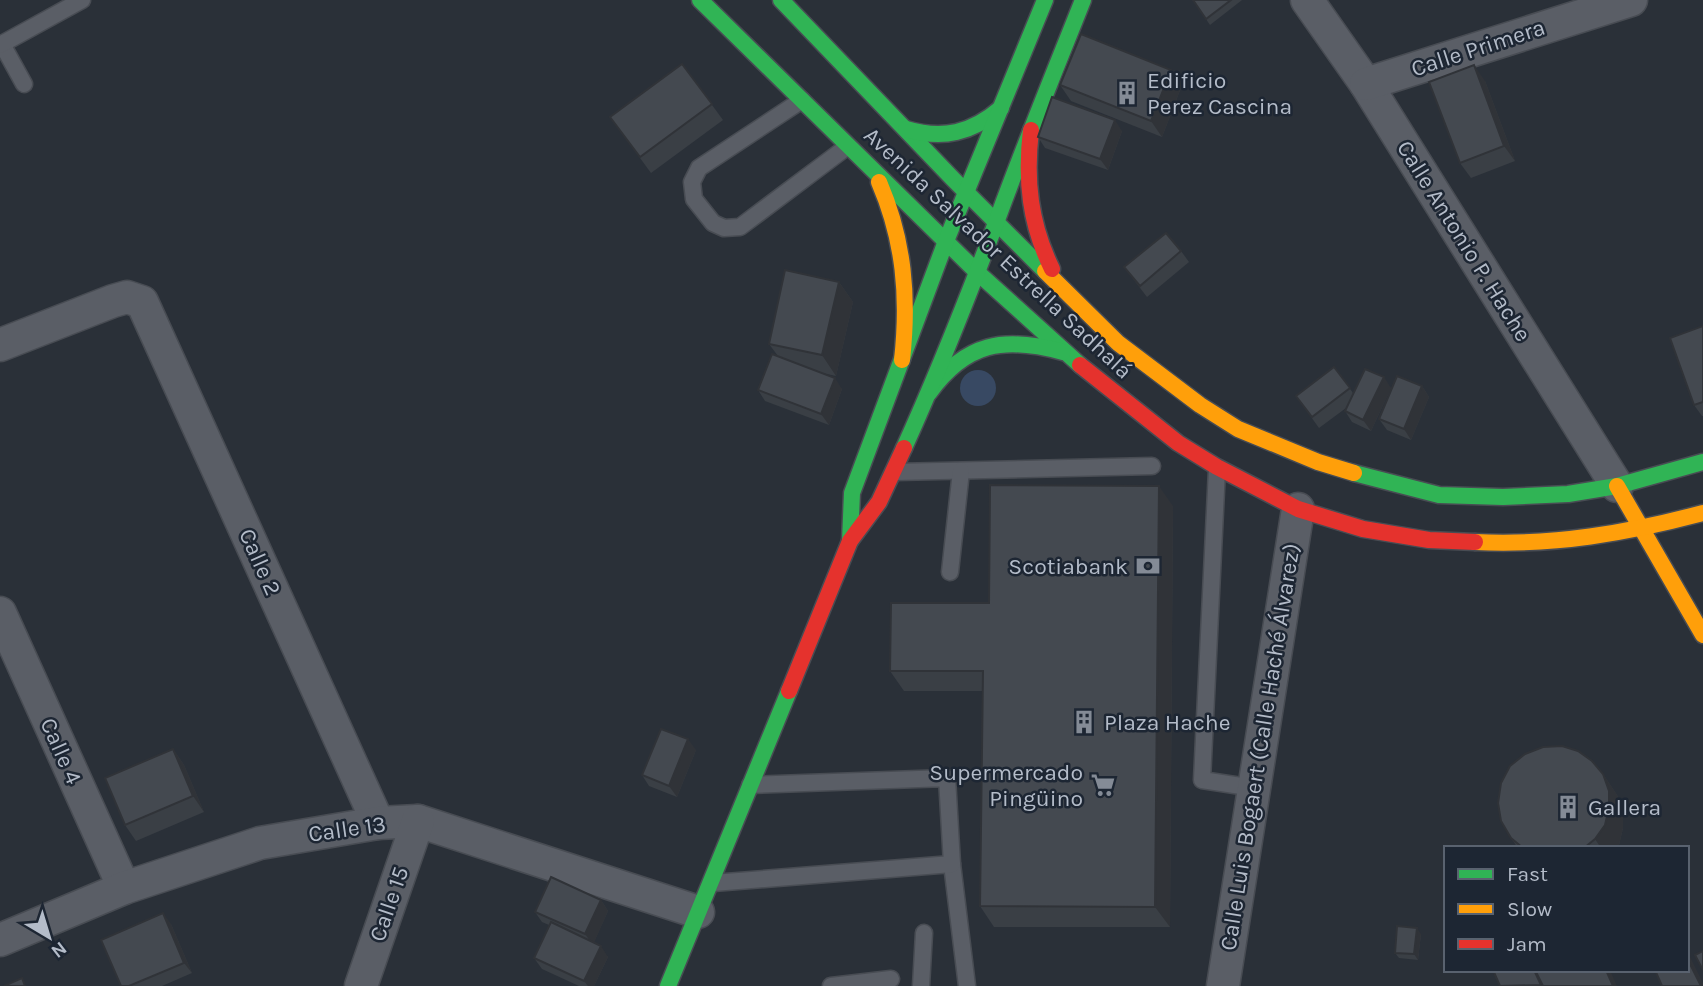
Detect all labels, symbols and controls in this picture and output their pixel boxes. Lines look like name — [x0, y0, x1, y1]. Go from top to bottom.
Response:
street label: Calle Primera — [1408, 14, 1548, 82]
place label: Edificio Perez Cascina — [1147, 67, 1292, 120]
building icon: Edificio Perez Cascina — [1113, 79, 1141, 107]
street label: Avenida Salvador Estrella Sadhalá — [858, 122, 1138, 384]
street label: Calle Antonio P. Hache — [1391, 136, 1537, 346]
street label: Calle 2 — [233, 524, 287, 600]
street label: Calle Luis Bogaert (Calle Haché Álvarez) — [1214, 541, 1306, 953]
bank icon: Scotiabank — [1134, 552, 1162, 580]
place label: Scotiabank — [1008, 553, 1128, 580]
building icon: Plaza Hache — [1070, 708, 1098, 736]
place label: Plaza Hache — [1104, 709, 1230, 736]
street label: Calle 4 — [34, 714, 88, 788]
place label: Supermercado Pingüino — [929, 759, 1083, 812]
supermarket icon: Supermercado Pingüino — [1089, 771, 1117, 799]
building icon: Gallera — [1554, 793, 1582, 821]
place label: Gallera — [1588, 794, 1661, 821]
street label: Calle 13 — [306, 810, 388, 848]
legend — [1444, 846, 1689, 972]
text: Fast — [1507, 862, 1548, 886]
street label: Calle 15 — [364, 863, 414, 945]
text: Slow — [1507, 897, 1552, 921]
north arrow — [14, 902, 84, 972]
text: Jam — [1507, 932, 1547, 956]
text: N — [47, 937, 71, 962]

